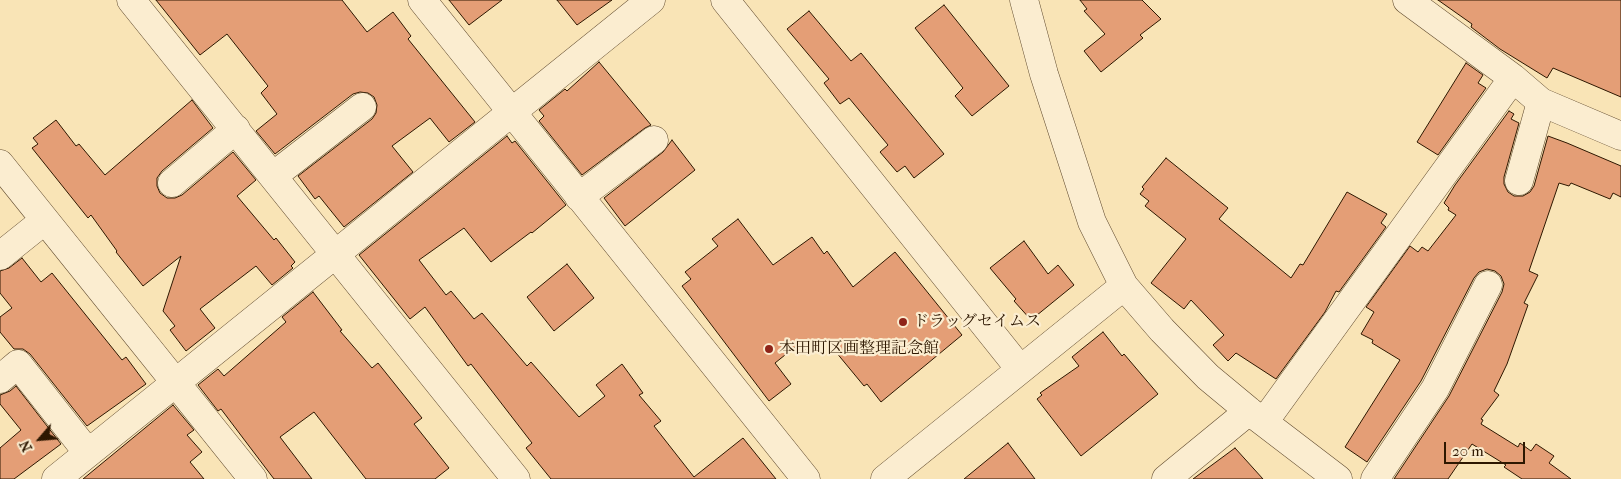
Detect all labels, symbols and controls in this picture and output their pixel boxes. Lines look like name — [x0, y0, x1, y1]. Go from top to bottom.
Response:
place label: ドラッグセイムス — [913, 312, 1041, 332]
marker: ドラッグセイムス — [897, 316, 909, 328]
place label: 本田町区画整理記念館 — [779, 339, 939, 359]
marker: 本田町区画整理記念館 — [763, 343, 775, 355]
north arrow — [15, 414, 65, 464]
scale bar — [1446, 432, 1527, 464]
text: N — [16, 437, 36, 455]
text: 20 m — [1452, 442, 1484, 460]

